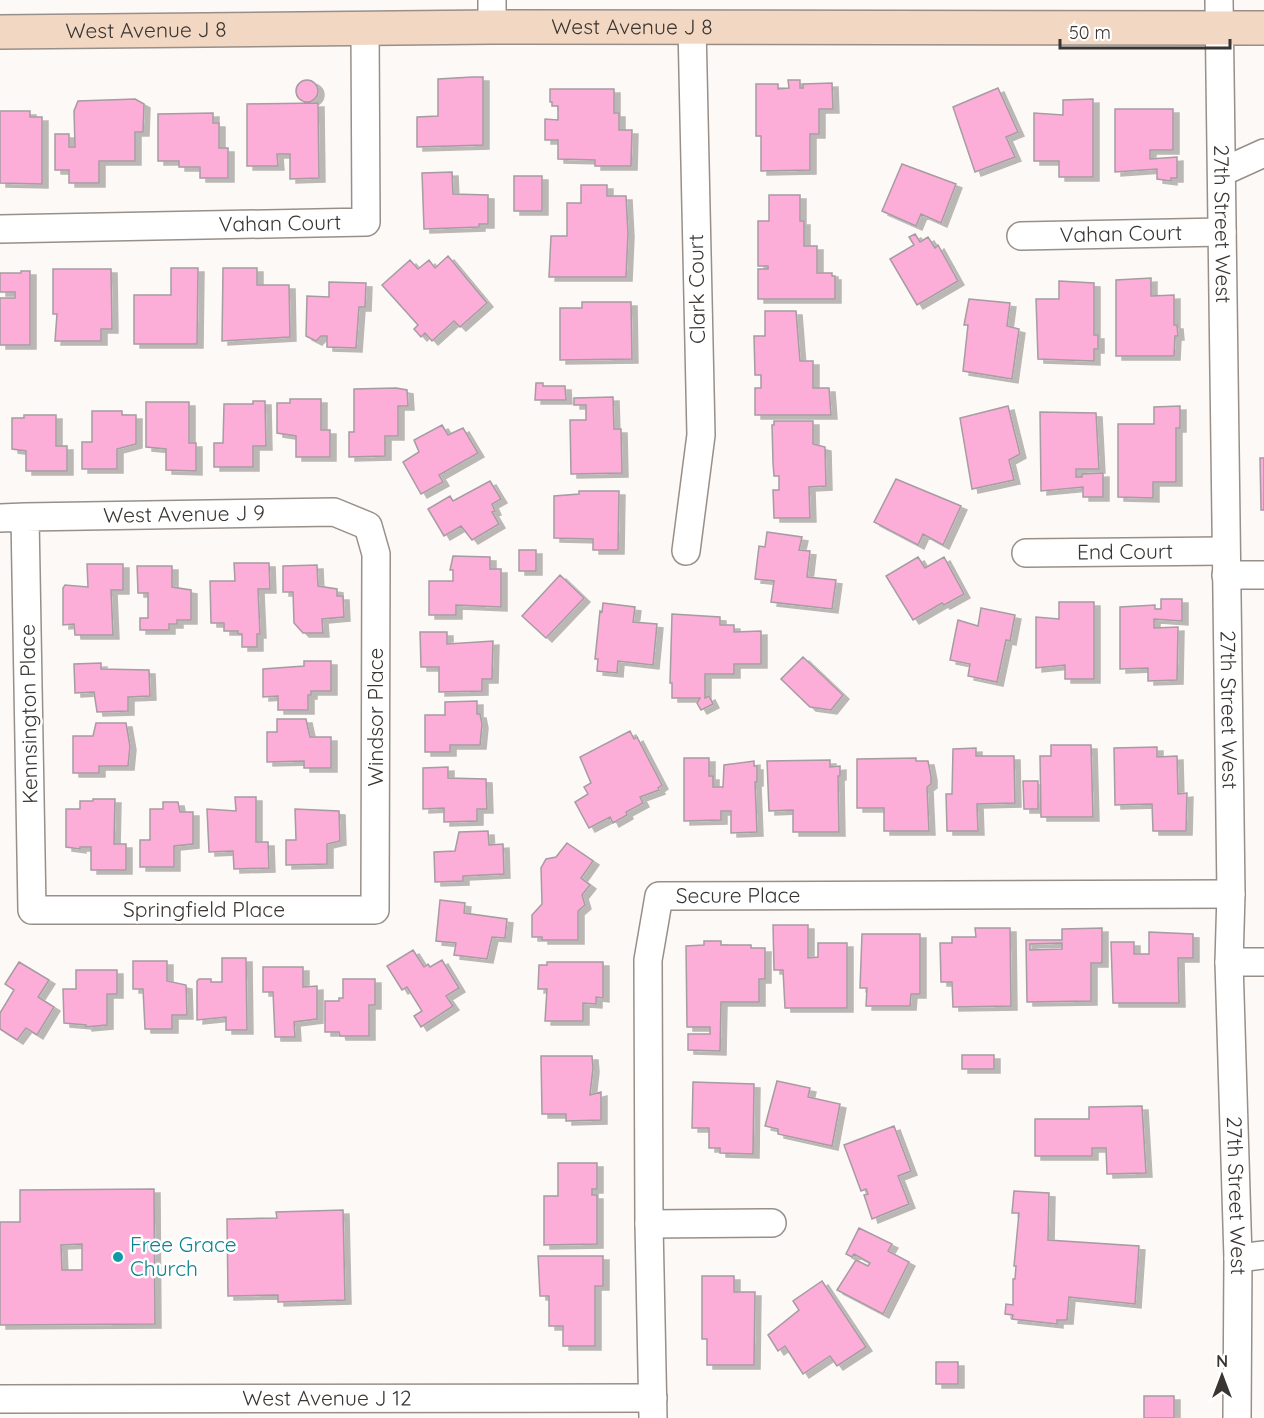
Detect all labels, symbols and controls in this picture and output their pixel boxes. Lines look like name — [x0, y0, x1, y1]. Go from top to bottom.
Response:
scale bar — [1060, 12, 1230, 50]
street label: West Avenue J 8 — [551, 13, 713, 39]
street label: West Avenue J 8 — [65, 16, 227, 43]
text: 50 m — [1069, 21, 1111, 44]
street label: 27th Street West — [1209, 144, 1237, 304]
street label: Vahan Court — [218, 208, 341, 237]
street label: Vahan Court — [1059, 219, 1182, 247]
street label: Clark Court — [682, 234, 710, 344]
street label: West Avenue J 9 — [103, 499, 265, 528]
street label: End Court — [1077, 538, 1173, 564]
street label: Kennsington Place — [13, 624, 43, 804]
street label: 27th Street West — [1215, 630, 1244, 790]
street label: Windsor Place — [362, 648, 388, 786]
street label: Secure Place — [676, 882, 800, 908]
street label: Springfield Place — [123, 896, 285, 922]
street label: 27th Street West — [1222, 1116, 1252, 1275]
place label: Free Grace Church — [130, 1231, 237, 1281]
marker: Free Grace Church — [111, 1250, 125, 1264]
north arrow — [1192, 1346, 1252, 1406]
text: N — [1216, 1351, 1228, 1371]
street label: West Avenue J 12 — [242, 1384, 412, 1411]

